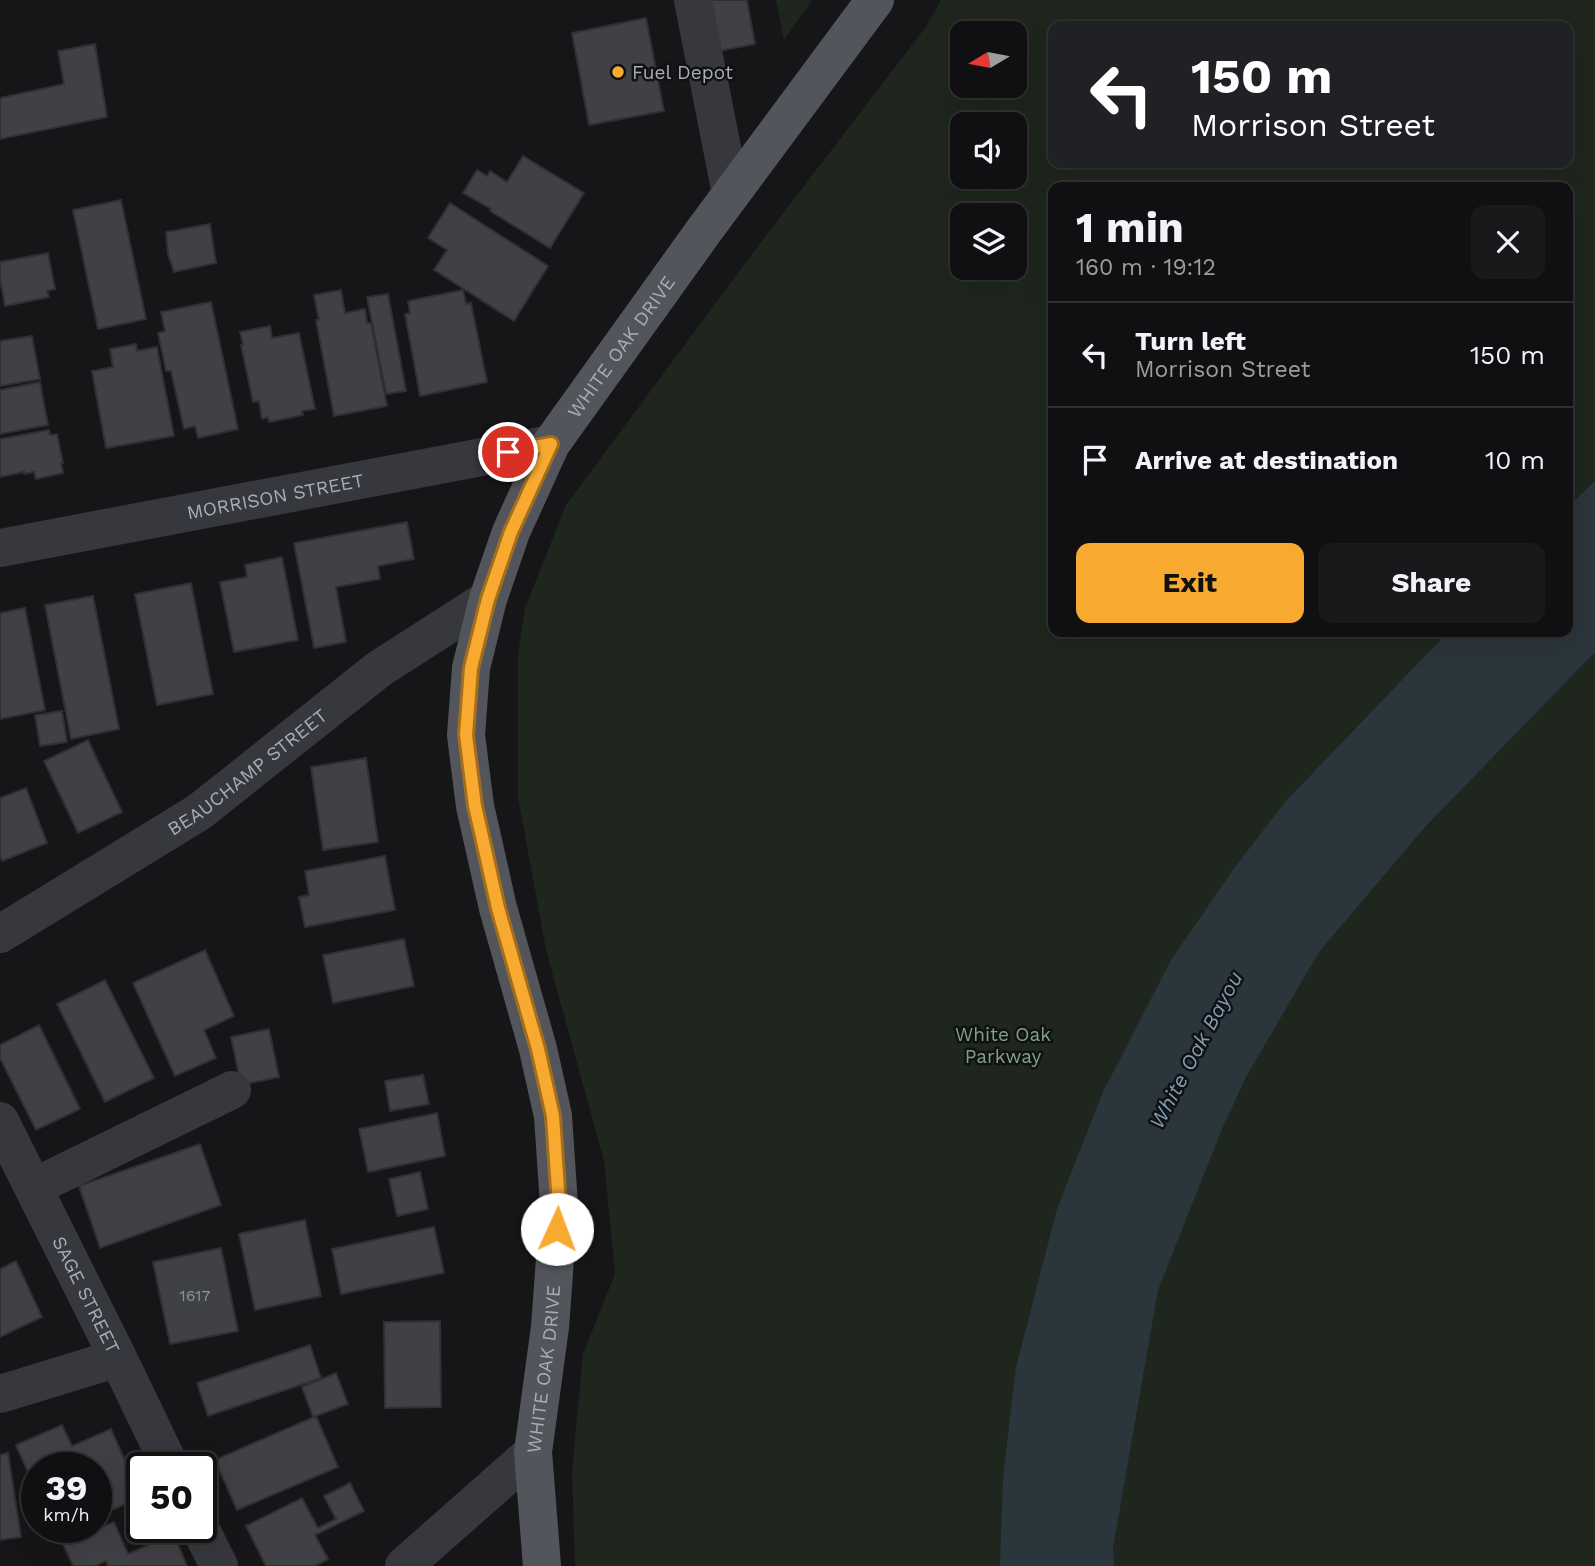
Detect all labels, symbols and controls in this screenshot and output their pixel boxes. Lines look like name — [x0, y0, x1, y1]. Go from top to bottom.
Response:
north arrow — [950, 21, 1027, 98]
map controls — [950, 21, 1027, 280]
text: 150 m — [1191, 47, 1332, 105]
icon: left — [1076, 49, 1167, 140]
place label: Fuel Depot — [632, 61, 733, 84]
marker: Fuel Depot — [610, 64, 626, 80]
text: Morrison Street — [1191, 106, 1435, 144]
button: sound — [950, 112, 1027, 189]
button: layers — [950, 203, 1027, 280]
text: 1 min — [1076, 203, 1184, 252]
button: close — [1471, 205, 1545, 279]
text: 160 m · 19:12 — [1076, 254, 1216, 281]
street label: WHITE OAK DRIVE — [563, 271, 680, 422]
text: Turn left — [1135, 326, 1246, 356]
icon: left — [1076, 336, 1114, 374]
text: 150 m — [1470, 340, 1545, 370]
text: Morrison Street — [1135, 356, 1310, 383]
pin — [478, 422, 538, 482]
icon: arrive — [489, 433, 527, 471]
icon: arrive — [1076, 441, 1114, 479]
text: Arrive at destination — [1135, 445, 1398, 475]
text: 10 m — [1485, 445, 1545, 475]
street label: MORRISON STREET — [185, 469, 366, 525]
button: Exit — [1076, 543, 1304, 623]
button: Share — [1318, 543, 1545, 623]
street label: BEAUCHAMP STREET — [163, 704, 332, 840]
water label: White Oak Bayou — [1144, 967, 1247, 1133]
park label: White Oak Parkway — [955, 1023, 1051, 1068]
position arrow — [520, 1192, 594, 1266]
street label: SAGE STREET — [47, 1232, 125, 1357]
street label: WHITE OAK DRIVE — [522, 1284, 565, 1455]
house number: 1617 — [179, 1286, 211, 1305]
speed limit sign: 50 — [126, 1452, 217, 1543]
text: 39 — [45, 1467, 88, 1509]
text: km/h — [43, 1504, 90, 1525]

